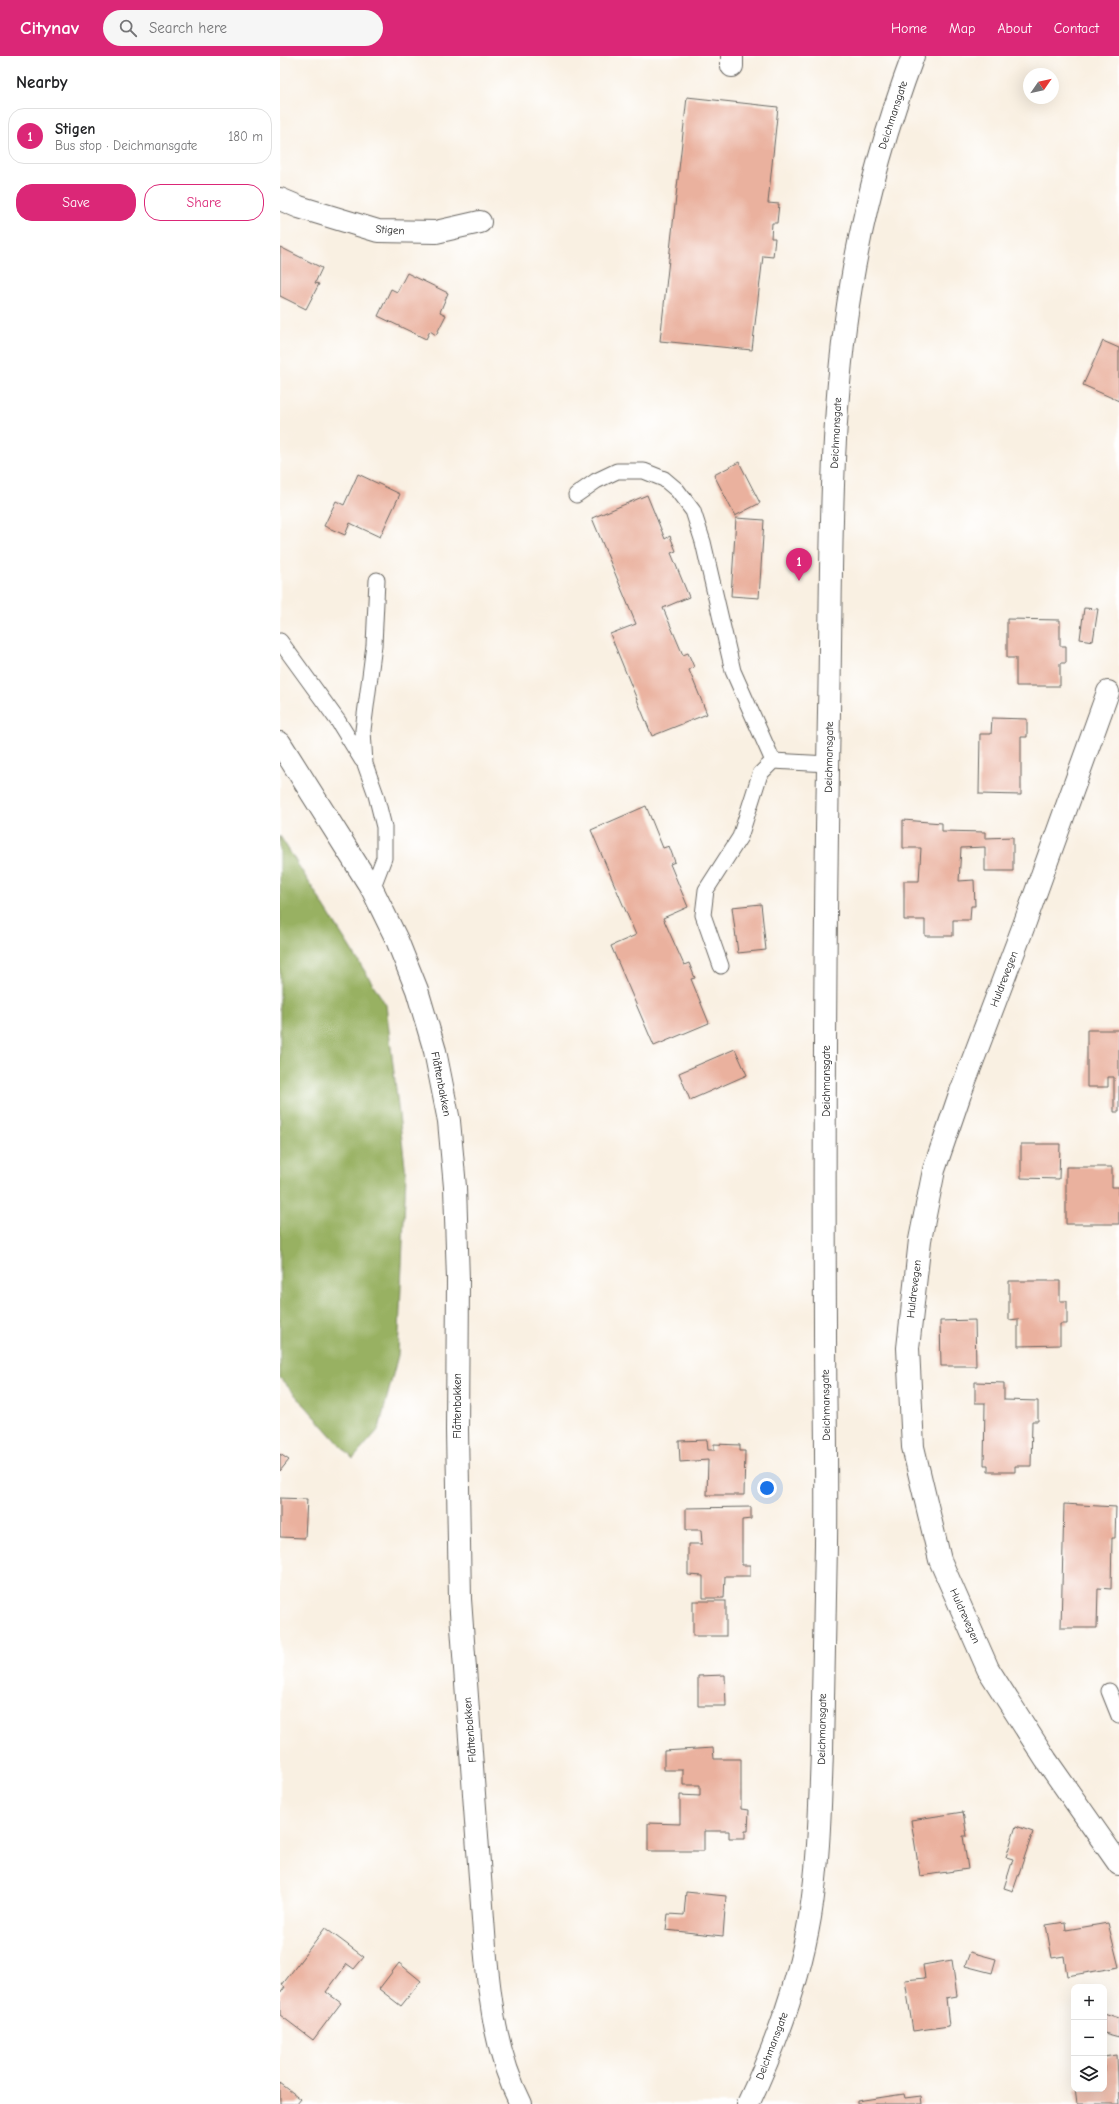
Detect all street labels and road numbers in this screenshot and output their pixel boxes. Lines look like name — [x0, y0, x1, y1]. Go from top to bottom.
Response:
street label: Deichmansgate — [876, 79, 910, 151]
street label: Stigen — [375, 222, 405, 238]
street label: Deichmansgate — [828, 397, 844, 469]
street label: Deichmansgate — [822, 721, 836, 793]
street label: Huldrevegen — [987, 949, 1021, 1009]
street label: Deichmansgate — [820, 1045, 833, 1117]
street label: Flåttenbakken — [428, 1051, 454, 1117]
street label: Huldrevegen — [904, 1259, 924, 1319]
street label: Deichmansgate — [819, 1369, 833, 1441]
street label: Flåttenbakken — [451, 1373, 464, 1439]
street label: Huldrevegen — [947, 1586, 983, 1646]
street label: Deichmansgate — [815, 1693, 829, 1765]
street label: Flåttenbakken — [461, 1697, 479, 1763]
street label: Deichmansgate — [753, 2010, 791, 2082]

